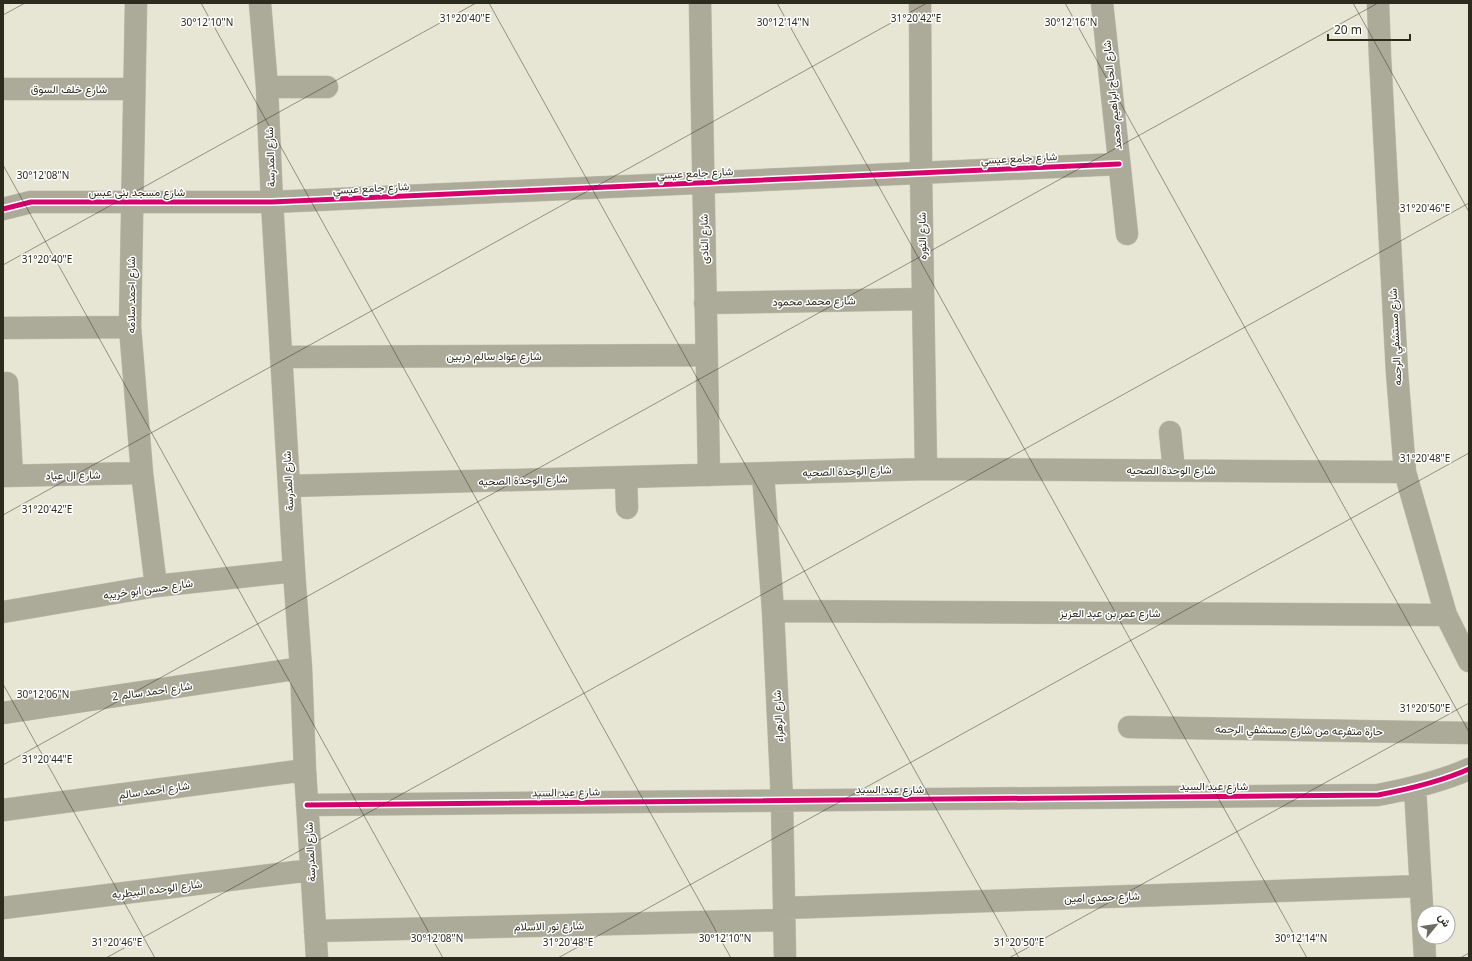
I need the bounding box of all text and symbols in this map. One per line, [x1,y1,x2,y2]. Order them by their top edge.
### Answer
text: 31°20'40"E [440,11,490,25]
text: 31°20'42"E [891,11,941,25]
text: 30°12'10"N [181,15,233,29]
text: 30°12'14"N [757,15,809,29]
text: 30°12'16"N [1045,15,1097,29]
scale bar [1328,16,1410,42]
text: 20 m [1334,21,1362,38]
street label: شارع الحاج ابراهيم محمد [1098,39,1126,151]
street label: شارع خلف السوق [31,81,108,97]
street label: شارع المدرسة [261,126,279,187]
street label: شارع جامع عيسي [980,148,1058,170]
street label: شارع جامع عيسي [656,163,734,185]
text: 30°12'08"N [17,168,69,182]
street label: شارع جامع عيسي [332,178,410,200]
street label: شارع مسجد بنى عبس [89,184,186,200]
text: 31°20'46"E [1400,201,1450,215]
street label: شارع الثوره [914,212,930,260]
street label: شارع النادى [696,213,712,264]
text: 31°20'40"E [22,252,72,266]
street label: شارع احمد سلامه [123,256,139,333]
street label: شارع مستشفي الرحمه [1384,288,1408,386]
street label: شارع محمد محمود [772,292,856,310]
street label: شارع عواد سالم دربين [446,348,542,364]
street label: شارع المدرسة [278,450,298,511]
text: 31°20'48"E [1400,451,1450,465]
street label: شارع الوحدة الصحيه [802,461,892,481]
street label: شارع الوحدة الصحيه [1126,462,1216,478]
street label: شارع ال عياد [45,467,101,483]
street label: شارع الوحدة الصحيه [478,470,568,490]
text: 31°20'42"E [22,502,72,516]
street label: شارع حسن ابو خريبه [102,575,194,603]
street label: شارع عمر بن عبد العزيز [1059,605,1161,621]
street label: شارع احمد سالم 2 [111,677,193,705]
text: 30°12'06"N [17,687,69,701]
street label: شارع الزهراء [769,689,787,743]
text: 31°20'50"E [1400,701,1450,715]
street label: حارة متفرعه من شارع مستشفي الرحمه [1215,721,1383,741]
text: 31°20'44"E [22,752,72,766]
street label: شارع احمد سالم [117,777,191,803]
street label: شارع عيد السيد [1180,778,1248,794]
street label: شارع عيد السيد [856,781,924,797]
street label: شارع عيد السيد [532,783,601,801]
street label: شارع المدرسة [300,821,320,882]
street label: شارع الوحده البيطريه [111,875,204,902]
street label: شارع حمدى امين [1064,888,1140,906]
north arrow [1416,905,1456,945]
text: ش [1435,910,1455,929]
street label: شارع نور الاسلام [514,917,585,935]
text: 30°12'08"N [411,931,463,945]
text: 30°12'10"N [699,931,751,945]
text: 30°12'14"N [1275,931,1327,945]
text: 31°20'46"E [92,935,142,949]
text: 31°20'48"E [543,935,593,949]
text: 31°20'50"E [994,935,1044,949]

